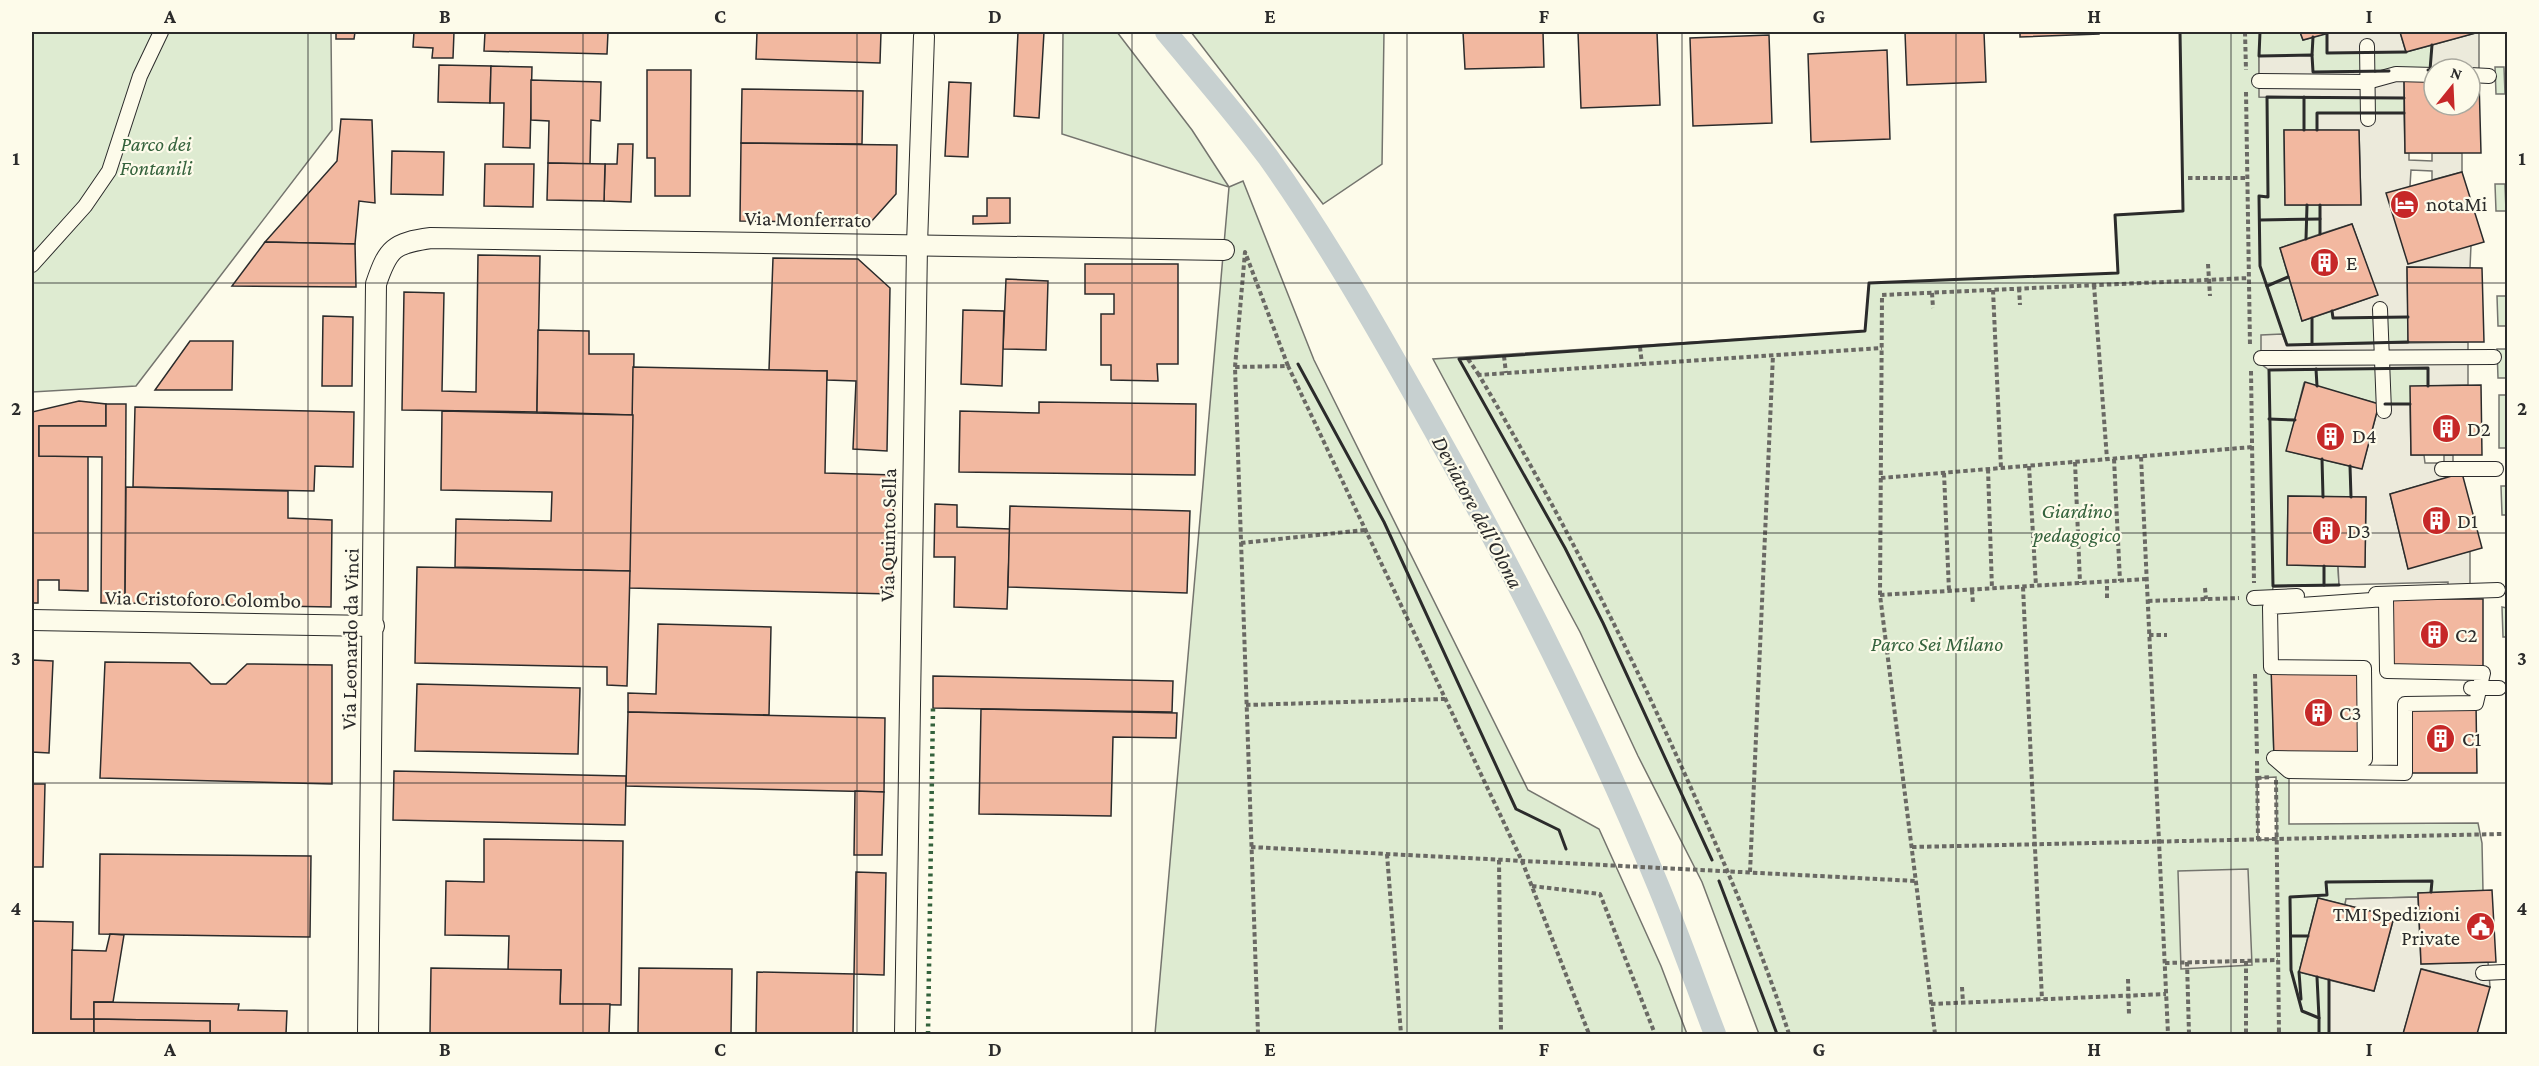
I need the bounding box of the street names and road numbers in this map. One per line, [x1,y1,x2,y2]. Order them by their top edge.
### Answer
street label: Via Monferrato [744,206,872,232]
street label: Via Quinto Sella [875,468,901,602]
street label: Via Leonardo da Vinci [336,547,364,730]
street label: Via Cristoforo Colombo [105,585,301,613]

